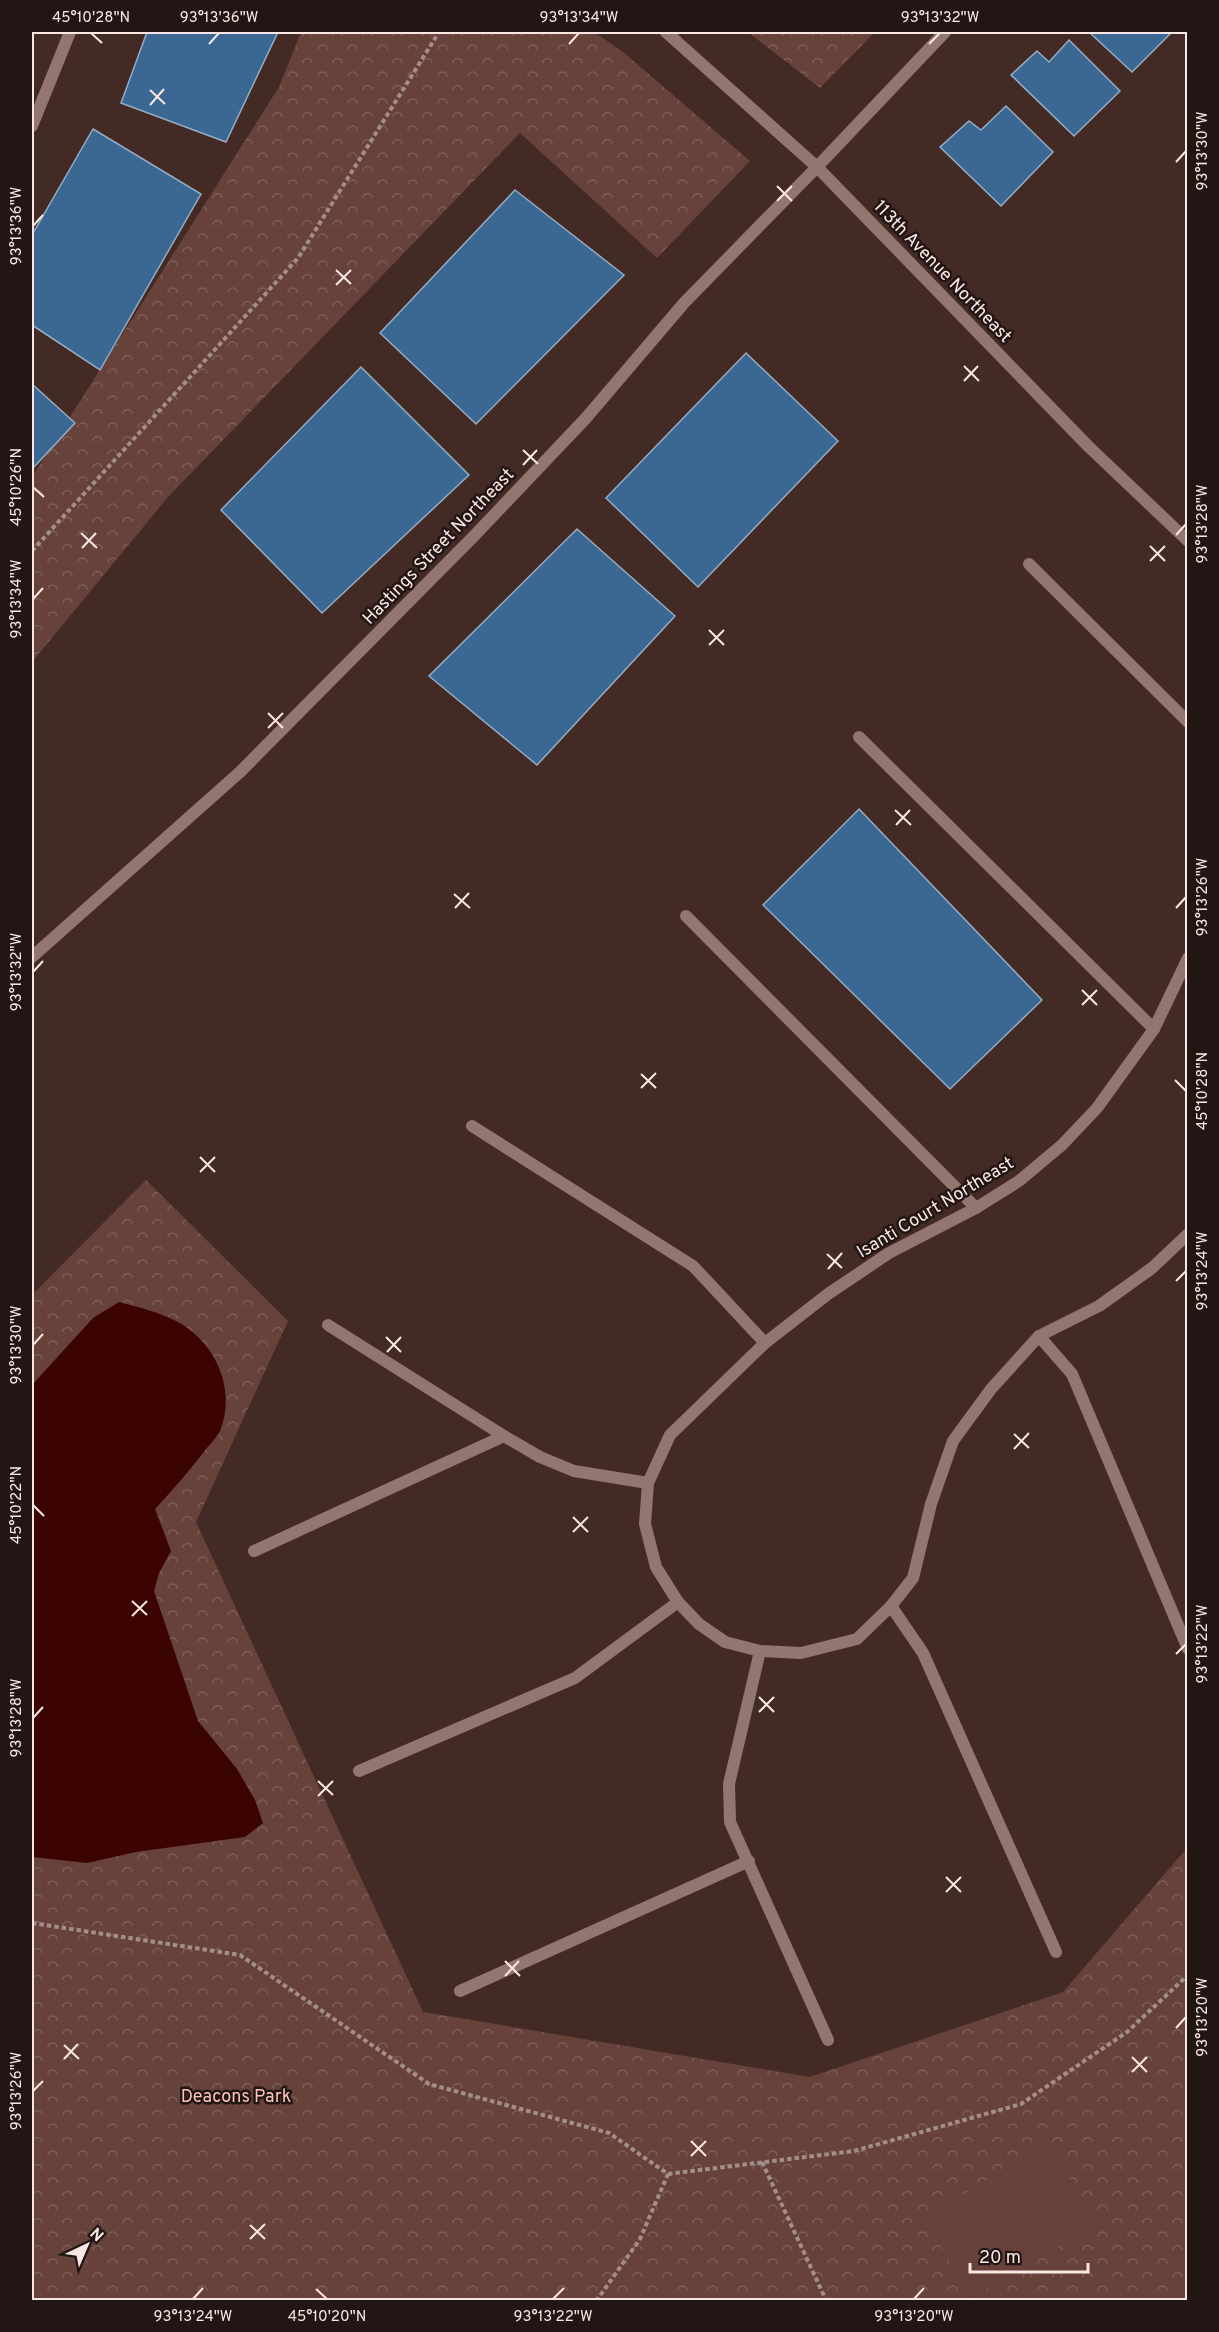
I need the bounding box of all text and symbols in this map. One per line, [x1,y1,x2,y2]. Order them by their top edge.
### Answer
text: 45°10'28"N [52,9,130,28]
text: 93°13'36"W [180,9,258,28]
text: 93°13'34"W [540,9,618,28]
text: 93°13'32"W [901,9,979,28]
text: 93°13'30"W [1194,111,1213,191]
text: 93°13'36"W [8,187,27,265]
street label: 113th Avenue Northeast [868,196,1016,348]
text: 45°10'26"N [8,448,27,526]
street label: Hastings Street Northeast [358,464,520,630]
text: 93°13'28"W [1194,485,1213,563]
text: 93°13'34"W [8,560,27,638]
text: 93°13'26"W [1194,858,1213,936]
text: 93°13'32"W [8,933,27,1011]
text: 45°10'28"N [1194,1052,1213,1130]
street label: Isanti Court Northeast [853,1152,1018,1264]
text: 93°13'24"W [1194,1232,1213,1310]
text: 93°13'30"W [8,1305,27,1385]
text: 45°10'22"N [8,1466,27,1544]
text: 93°13'22"W [1194,1605,1213,1683]
text: 93°13'28"W [8,1679,27,1757]
text: 93°13'20"W [1194,1977,1213,2057]
text: 93°13'26"W [8,2052,27,2130]
park label: Deacons Park [181,2086,291,2109]
north arrow [57,2215,117,2275]
text: N [85,2224,107,2247]
scale bar [970,2236,1088,2274]
text: 20 m [979,2247,1021,2270]
text: 93°13'24"W [154,2308,232,2327]
text: 45°10'20"N [288,2308,366,2327]
text: 93°13'22"W [514,2308,592,2327]
text: 93°13'20"W [874,2308,954,2327]

